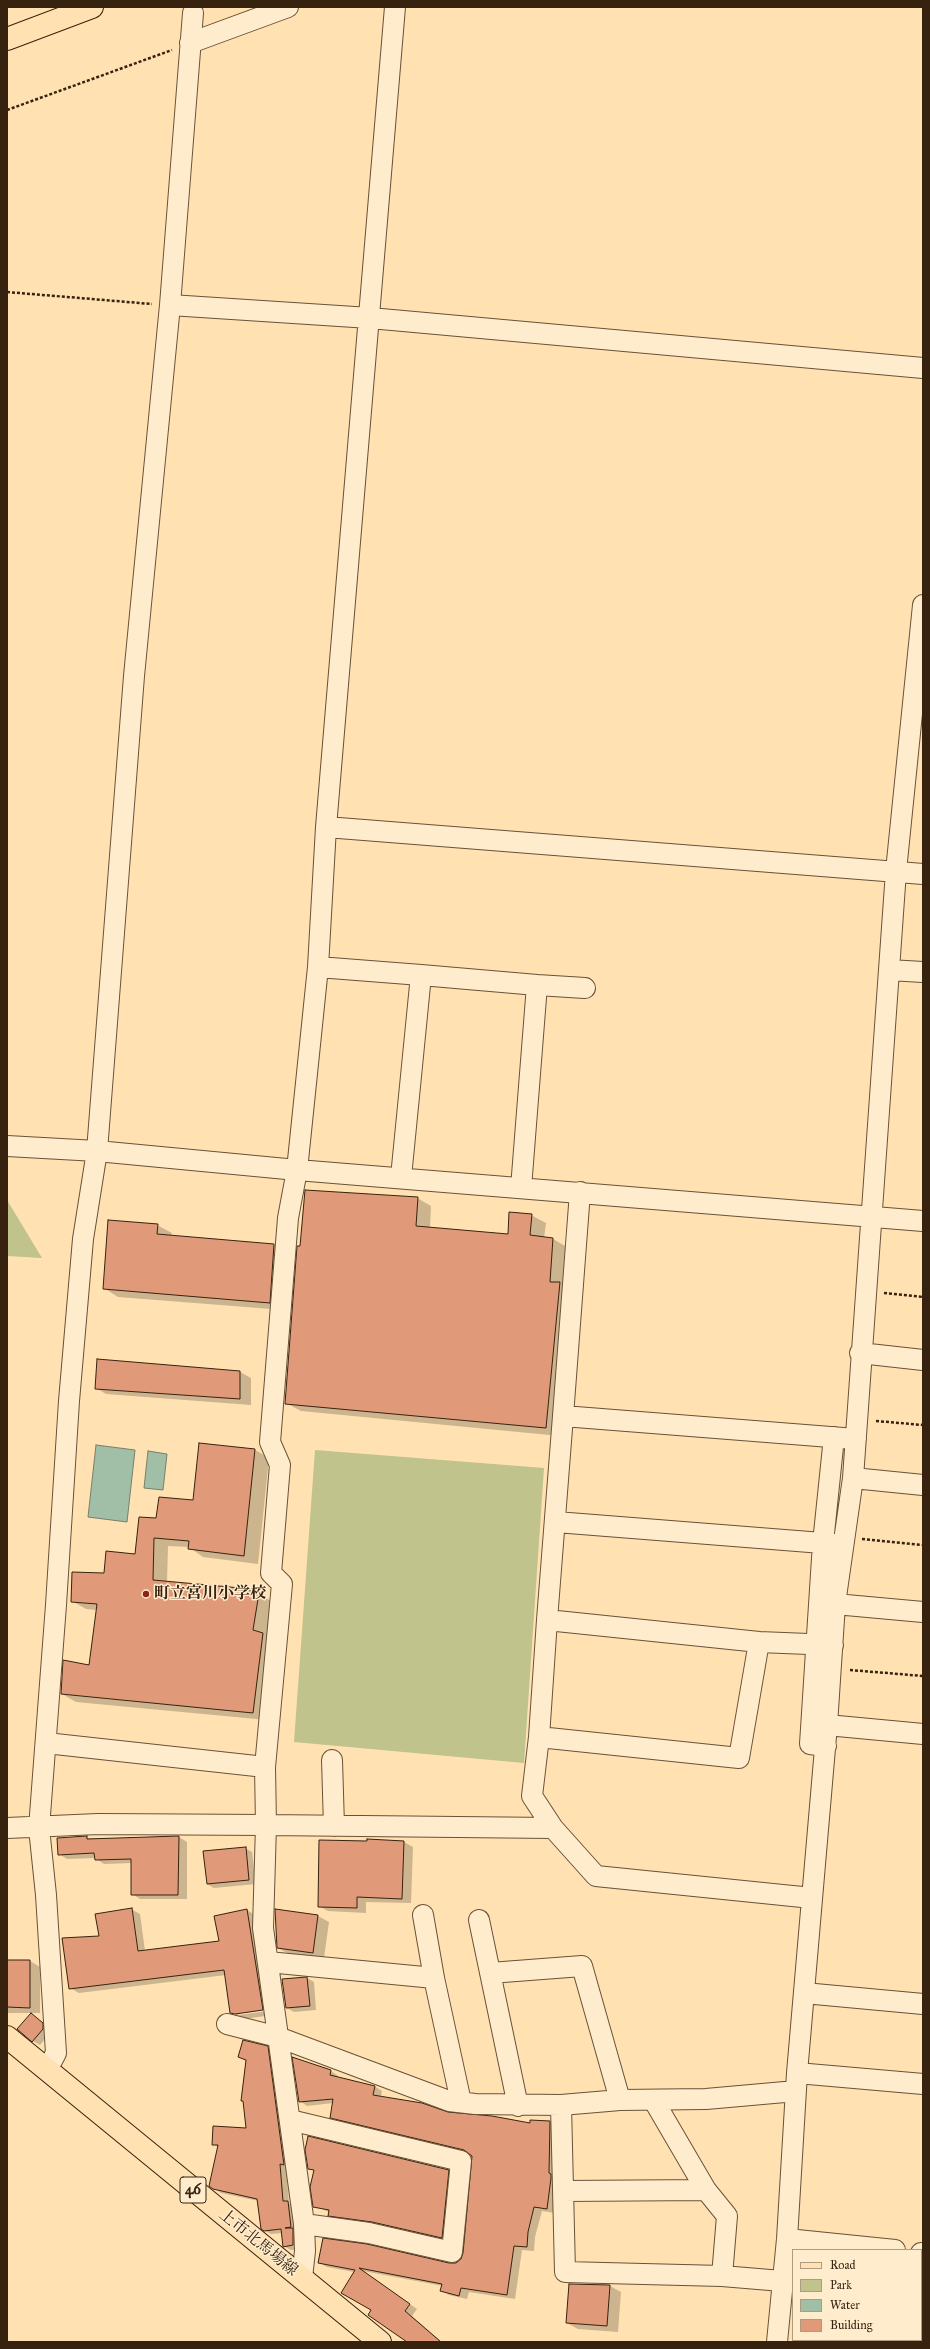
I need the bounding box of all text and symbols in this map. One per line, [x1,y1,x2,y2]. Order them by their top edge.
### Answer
place label: 町立宮川小学校 [154,1584,266,1604]
marker: 町立宮川小学校 [141,1589,151,1599]
road number: 46 [180,2177,206,2203]
street label: 上市北馬場線 [215,2205,301,2281]
legend [792,2249,922,2341]
text: Road [830,2258,856,2272]
text: Park [830,2278,852,2292]
text: Water [830,2298,860,2312]
text: Building [830,2318,872,2332]

